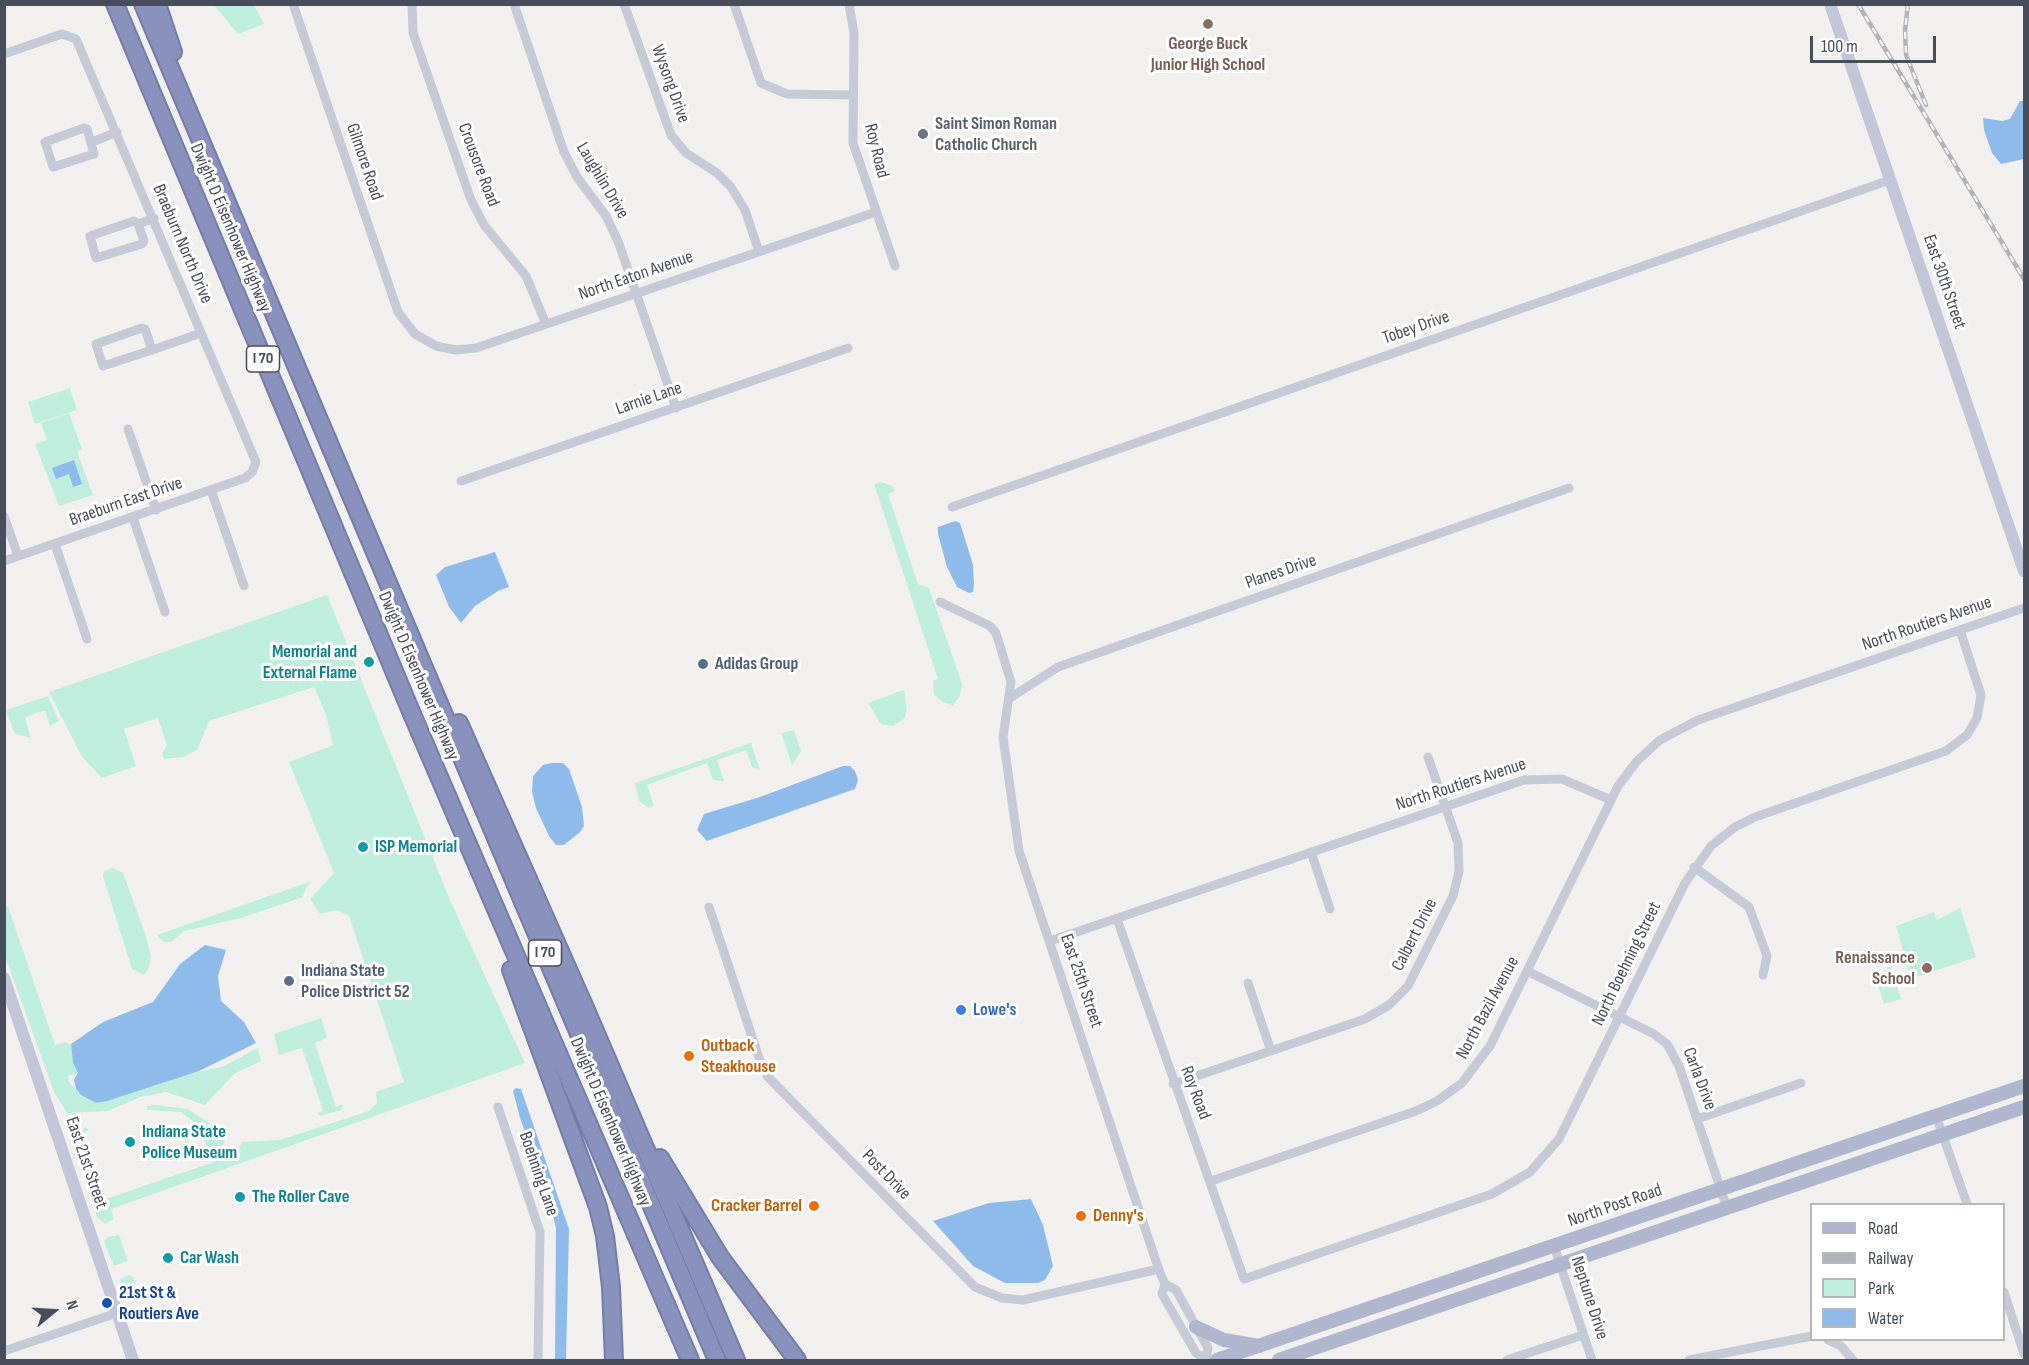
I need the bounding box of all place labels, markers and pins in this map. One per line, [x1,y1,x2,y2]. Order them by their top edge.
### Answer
marker: George Buck Junior High School [1201,17,1215,31]
place label: George Buck Junior High School [1151,33,1265,76]
place label: Saint Simon Roman Catholic Church [935,113,1057,156]
marker: Saint Simon Roman Catholic Church [916,127,930,141]
place label: Memorial and External Flame [263,641,357,684]
place label: Adidas Group [715,653,798,675]
marker: Memorial and External Flame [362,655,376,669]
marker: Adidas Group [696,657,710,671]
place label: ISP Memorial [375,836,457,858]
marker: ISP Memorial [356,840,370,854]
place label: Renaissance School [1835,947,1915,990]
place label: Indiana State Police District 52 [301,960,410,1002]
marker: Renaissance School [1920,961,1934,975]
marker: Indiana State Police District 52 [282,974,296,988]
place label: Lowe's [973,999,1016,1021]
marker: Lowe's [954,1003,968,1017]
place label: Outback Steakhouse [701,1035,776,1078]
marker: Outback Steakhouse [682,1049,696,1063]
place label: Indiana State Police Museum [142,1121,237,1164]
marker: Indiana State Police Museum [123,1135,137,1149]
place label: The Roller Cave [252,1186,349,1208]
marker: The Roller Cave [233,1190,247,1204]
place label: Cracker Barrel [711,1195,802,1217]
marker: Cracker Barrel [807,1199,821,1213]
place label: Denny's [1093,1205,1144,1227]
marker: Denny's [1074,1209,1088,1223]
place label: Car Wash [180,1247,239,1269]
marker: Car Wash [161,1251,175,1265]
place label: 21st St & Routiers Ave [119,1282,199,1324]
marker: 21st St & Routiers Ave [100,1296,114,1310]

